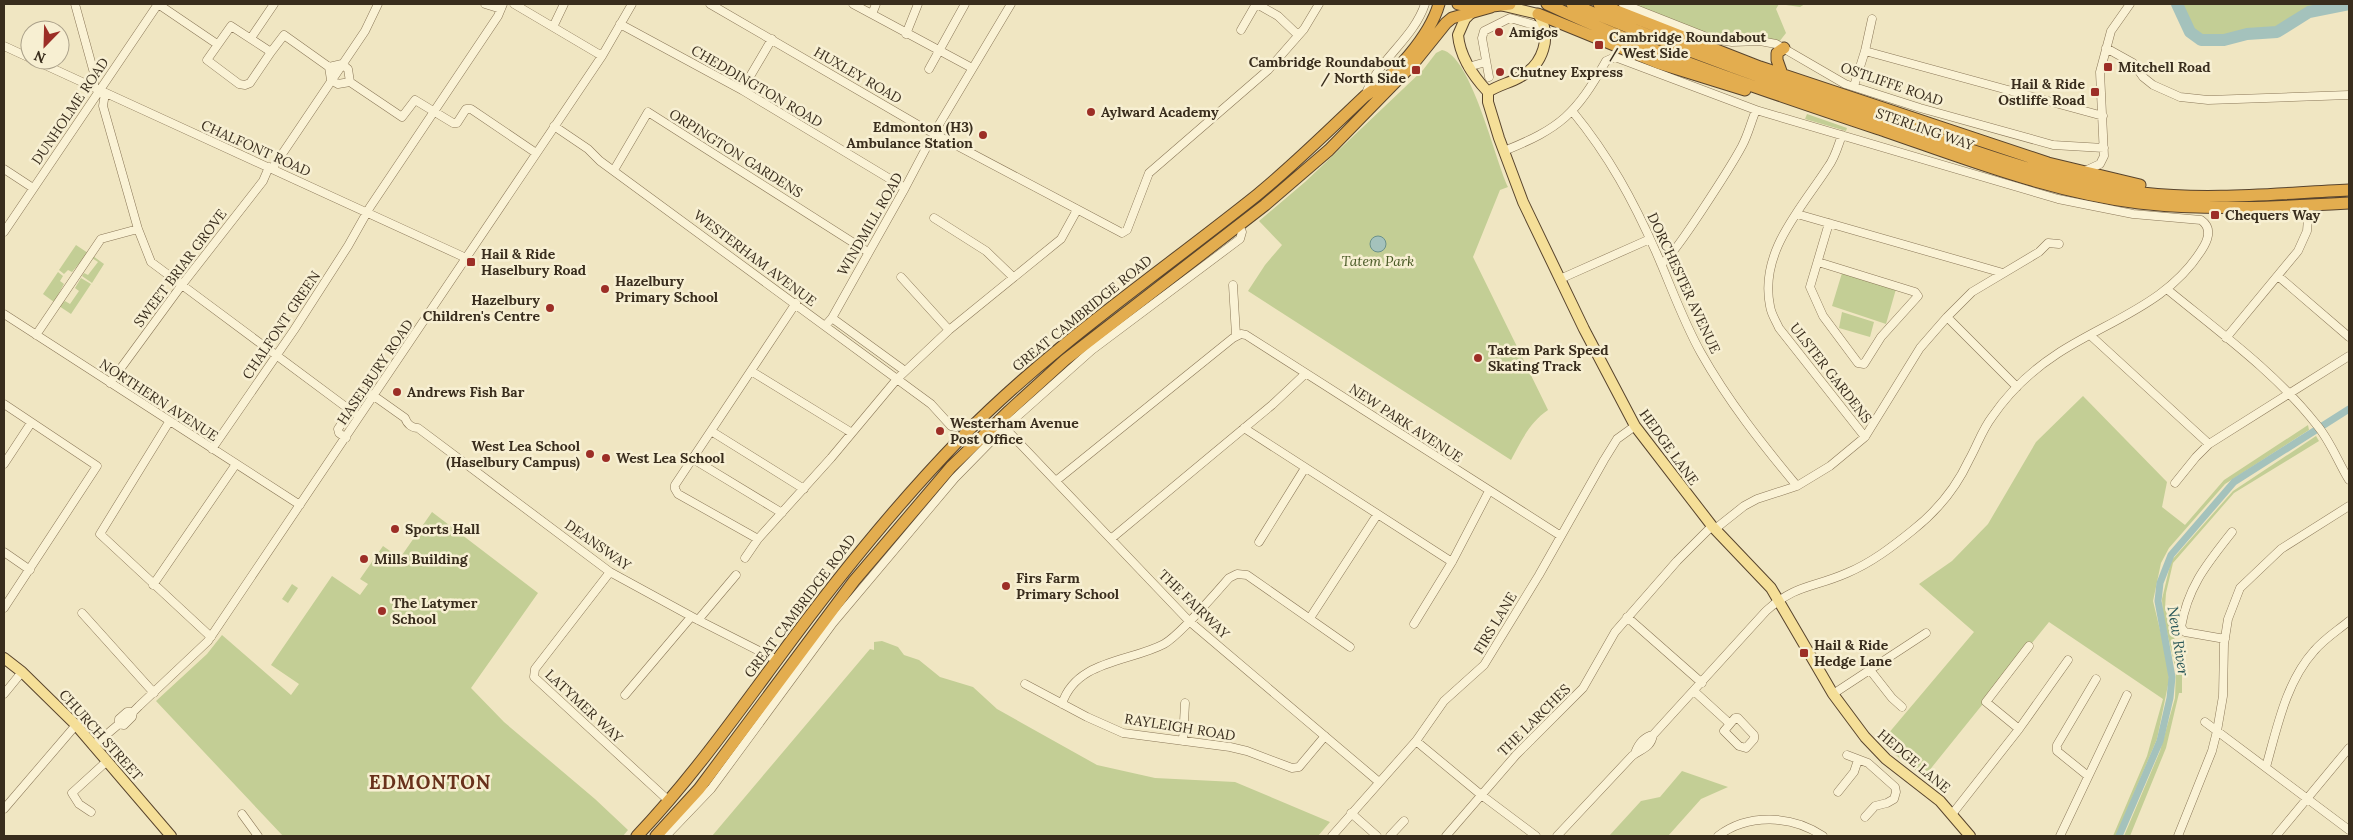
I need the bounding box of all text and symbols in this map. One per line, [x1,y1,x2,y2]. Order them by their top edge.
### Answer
north arrow [20,20,70,70]
place label: Amigos [1509,23,1558,41]
marker: Amigos [1493,26,1505,38]
place label: Cambridge Roundabout / West Side [1609,28,1767,62]
marker: Cambridge Roundabout / West Side [1593,39,1605,51]
street label: CHEDDINGTON ROAD [688,41,826,131]
street label: HUXLEY ROAD [811,43,905,107]
place label: Cambridge Roundabout / North Side [1249,53,1406,87]
street label: DUNHOLME ROAD [28,54,112,168]
street label: OSTLIFFE ROAD [1838,58,1946,110]
place label: Mitchell Road [2118,58,2211,76]
marker: Mitchell Road [2102,61,2114,73]
place label: Chutney Express [1510,63,1623,81]
marker: Cambridge Roundabout / North Side [1410,64,1422,76]
marker: Chutney Express [1494,66,1506,78]
place label: Hail & Ride Ostliffe Road [1998,75,2085,109]
marker: Hail & Ride Ostliffe Road [2089,86,2101,98]
place label: Aylward Academy [1101,103,1219,121]
street label: STERLING WAY [1874,104,1977,155]
street label: ORPINGTON GARDENS [666,105,806,202]
marker: Aylward Academy [1085,106,1097,118]
street label: CHALFONT ROAD [198,116,314,180]
place label: Edmonton (H3) Ambulance Station [847,118,973,152]
marker: Edmonton (H3) Ambulance Station [977,129,989,141]
street label: WINDMILL ROAD [833,169,907,279]
street label: SWEET BRIAR GROVE [130,205,231,331]
street label: WESTERHAM AVENUE [690,206,820,310]
place label: Chequers Way [2225,206,2321,224]
marker: Chequers Way [2209,209,2221,221]
street label: DORCHESTER AVENUE [1643,210,1725,357]
place label: Hail & Ride Haselbury Road [481,245,586,279]
street label: GREAT CAMBRIDGE ROAD [1008,251,1156,375]
park label: Tatem Park [1342,252,1414,270]
marker: Hail & Ride Haselbury Road [465,256,477,268]
street label: CHALFONT GREEN [238,267,324,383]
place label: Hazelbury Primary School [615,272,719,306]
marker: Hazelbury Primary School [599,283,611,295]
place label: Hazelbury Children's Centre [423,291,540,325]
marker: Hazelbury Children's Centre [544,302,556,314]
street label: HASELBURY ROAD [333,316,417,428]
street label: ULSTER GARDENS [1786,319,1876,427]
place label: Tatem Park Speed Skating Track [1488,341,1609,375]
marker: Tatem Park Speed Skating Track [1472,352,1484,364]
street label: NORTHERN AVENUE [96,355,222,445]
street label: NEW PARK AVENUE [1346,380,1466,467]
place label: Andrews Fish Bar [407,383,525,401]
marker: Andrews Fish Bar [391,386,403,398]
street label: HEDGE LANE [1635,405,1703,489]
place label: Westerham Avenue Post Office [950,414,1079,448]
marker: Westerham Avenue Post Office [934,425,946,437]
place label: West Lea School (Haselbury Campus) [446,437,581,471]
marker: West Lea School (Haselbury Campus) [584,448,596,460]
place label: West Lea School [616,449,725,467]
marker: West Lea School [600,452,612,464]
street label: DEANSWAY [561,516,636,575]
place label: Sports Hall [405,520,480,538]
marker: Sports Hall [389,523,401,535]
street label: GREAT CAMBRIDGE ROAD [740,531,860,681]
place label: Mills Building [374,550,469,568]
marker: Mills Building [358,553,370,565]
street label: THE FAIRWAY [1155,566,1234,643]
place label: Firs Farm Primary School [1016,569,1120,603]
marker: Firs Farm Primary School [1000,580,1012,592]
street label: FIRS LANE [1469,588,1521,657]
place label: The Latymer School [392,594,478,628]
marker: The Latymer School [376,605,388,617]
water label: New River [2164,605,2193,677]
place label: Hail & Ride Hedge Lane [1814,636,1892,670]
marker: Hail & Ride Hedge Lane [1798,647,1810,659]
street label: LATYMER WAY [542,666,627,747]
street label: THE LARCHES [1494,680,1574,760]
street label: CHURCH STREET [55,686,147,784]
street label: RAYLEIGH ROAD [1123,709,1237,745]
street label: HEDGE LANE [1874,725,1954,797]
district label: EDMONTON [369,770,491,794]

